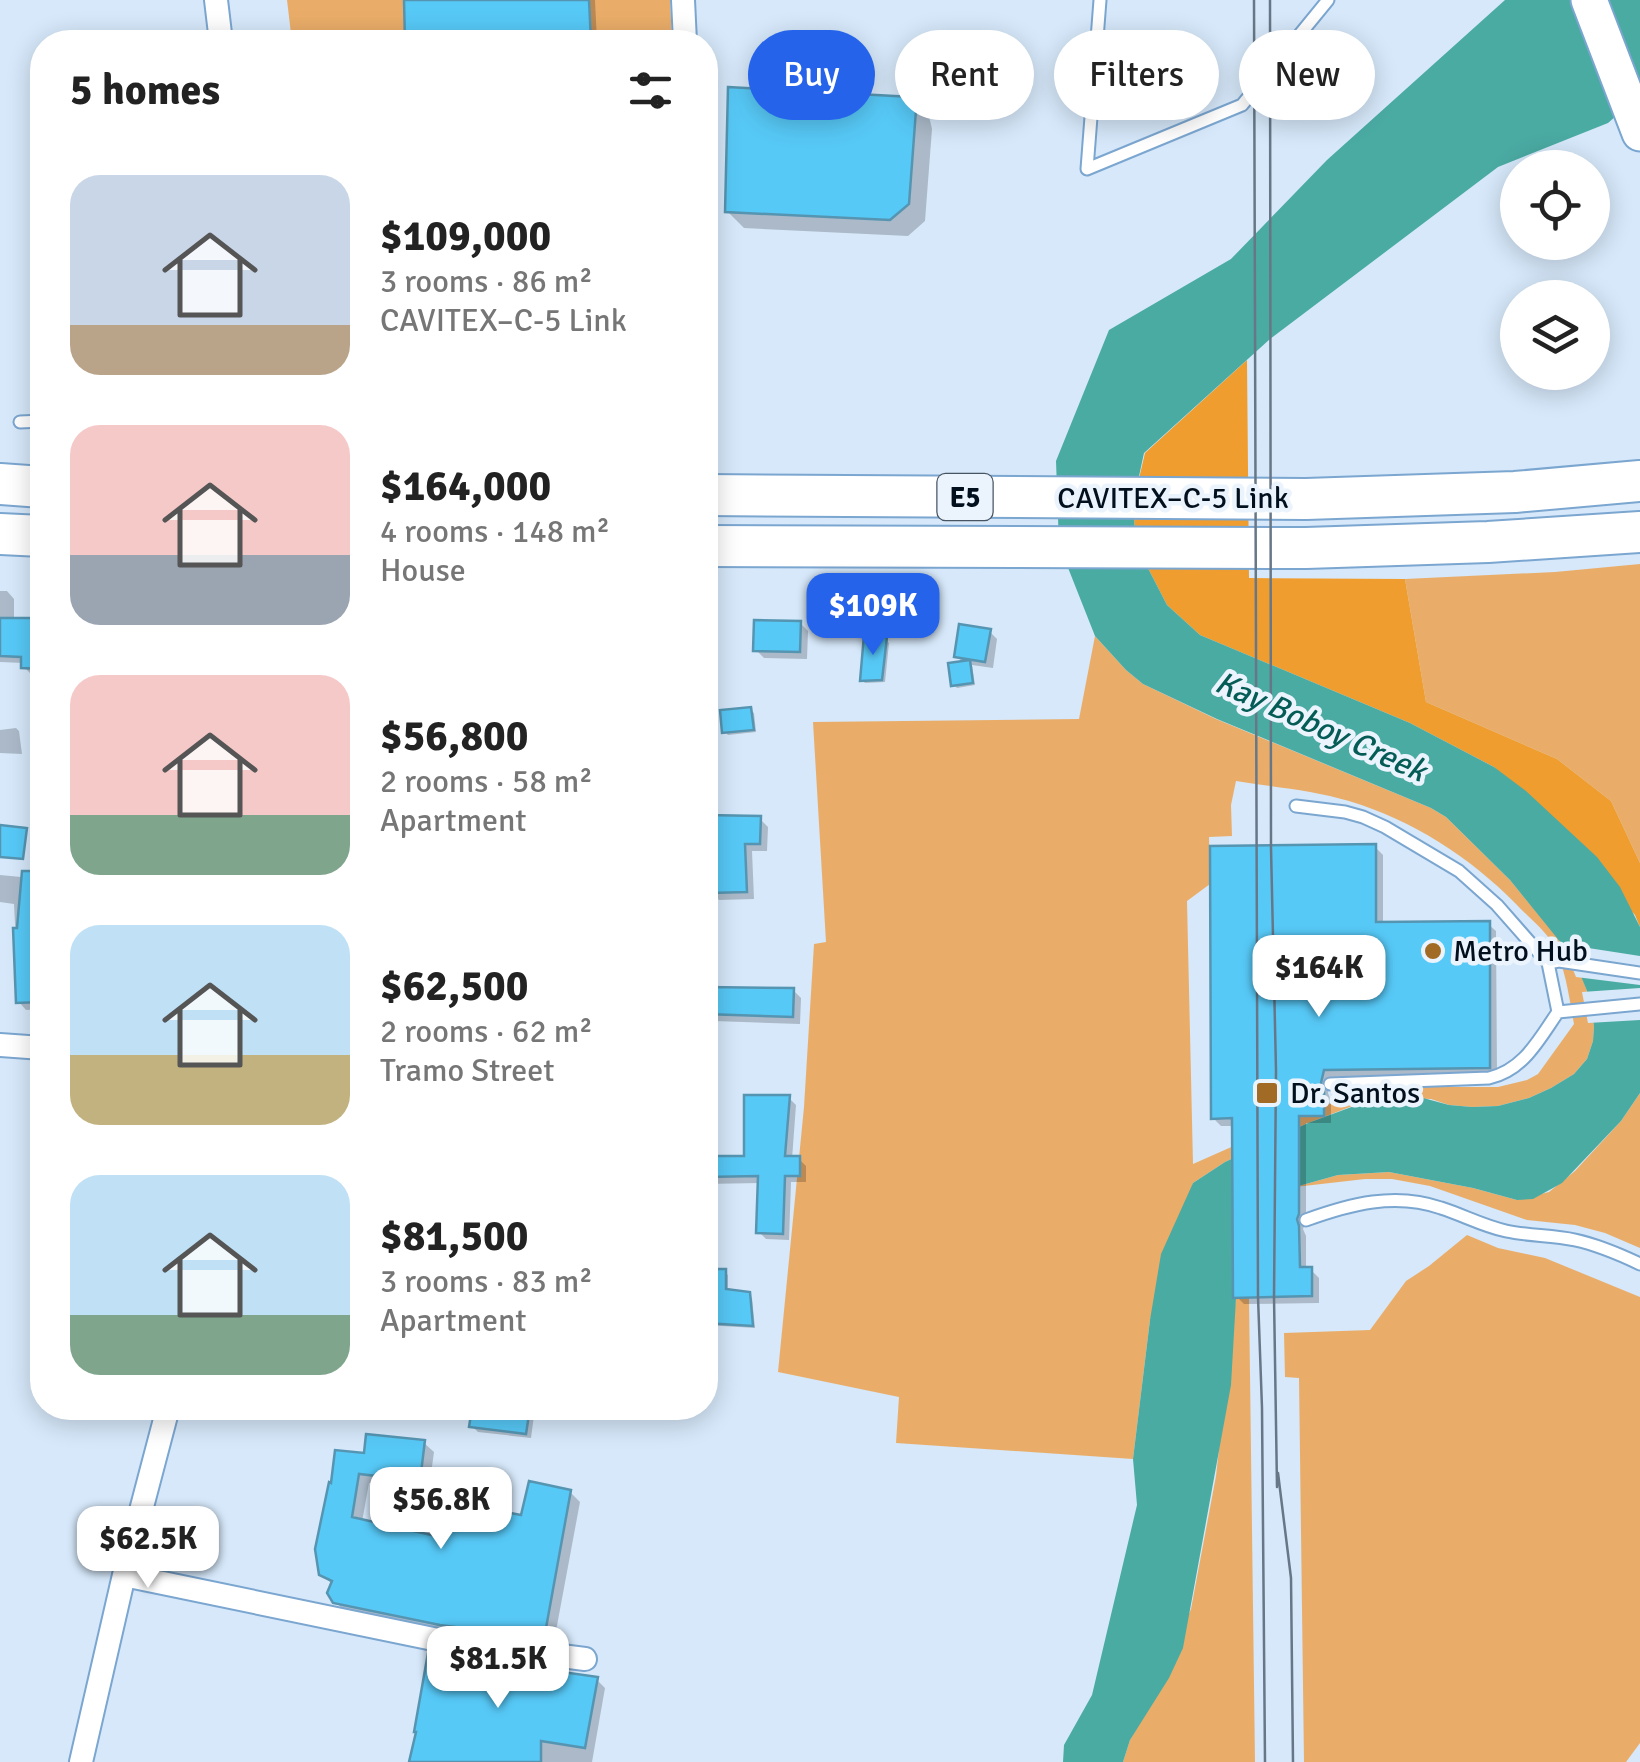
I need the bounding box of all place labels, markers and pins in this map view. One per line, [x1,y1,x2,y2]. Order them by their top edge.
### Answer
pin: $109K [803,573,943,658]
place label: Metro Hub [1453,933,1588,970]
pin: $164K [1249,935,1389,1020]
marker: Metro Hub [1422,940,1444,962]
place label: Dr. Santos [1290,1075,1420,1112]
marker: Dr. Santos [1254,1080,1280,1106]
pin: $56.8K [360,1467,522,1552]
pin: $62.5K [67,1506,229,1591]
pin: $81.5K [417,1626,579,1711]

